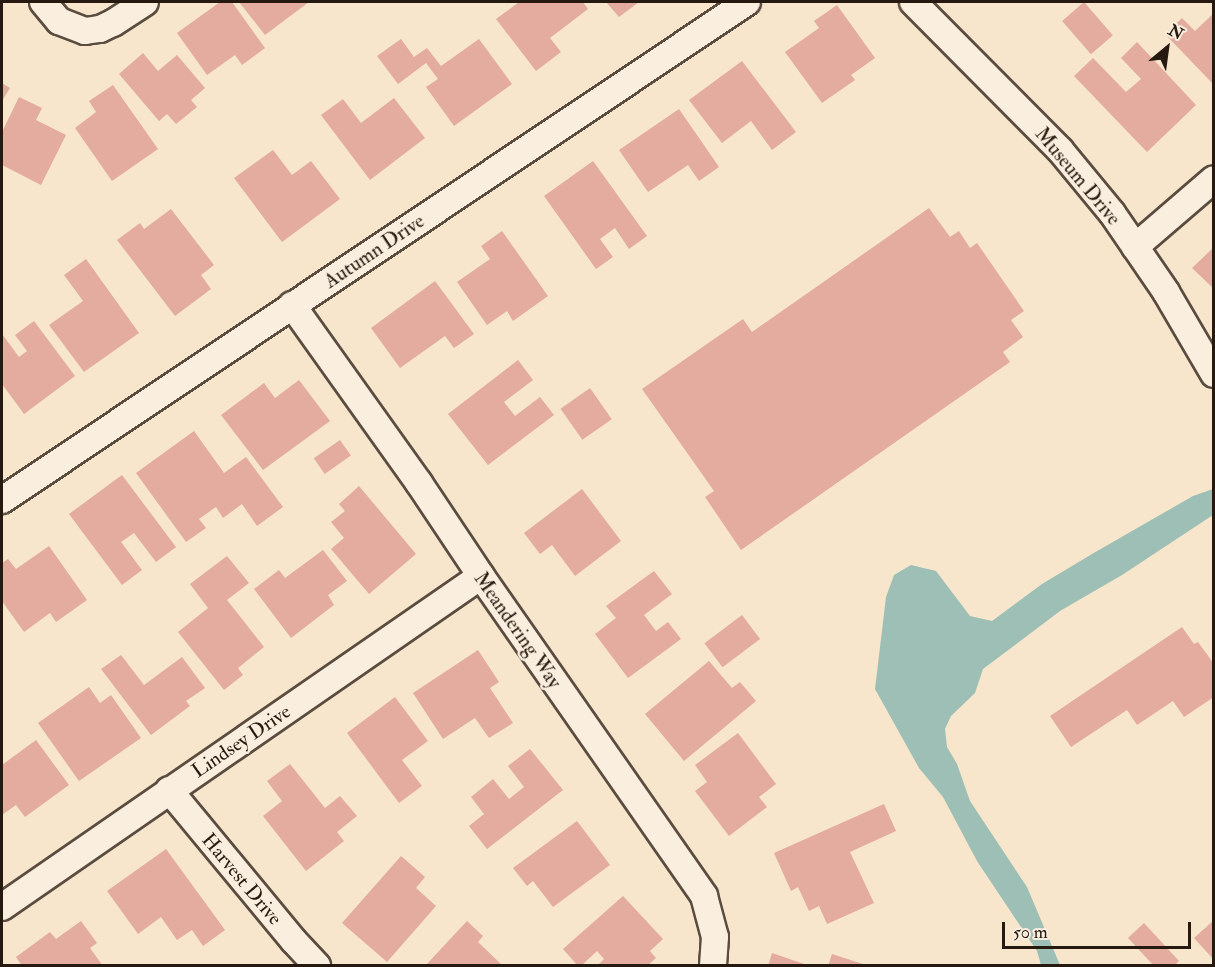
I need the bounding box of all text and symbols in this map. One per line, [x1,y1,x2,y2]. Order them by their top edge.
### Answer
north arrow [1137,18,1197,78]
text: N [1165,20,1187,44]
street label: Museum Drive [1030,122,1126,230]
street label: Autumn Drive [319,209,429,293]
street label: Meandering Way [469,567,567,693]
street label: Lindsey Drive [187,699,295,783]
street label: Harvest Drive [197,828,287,930]
scale bar [1005,910,1194,948]
text: 50 m [1013,921,1048,944]

